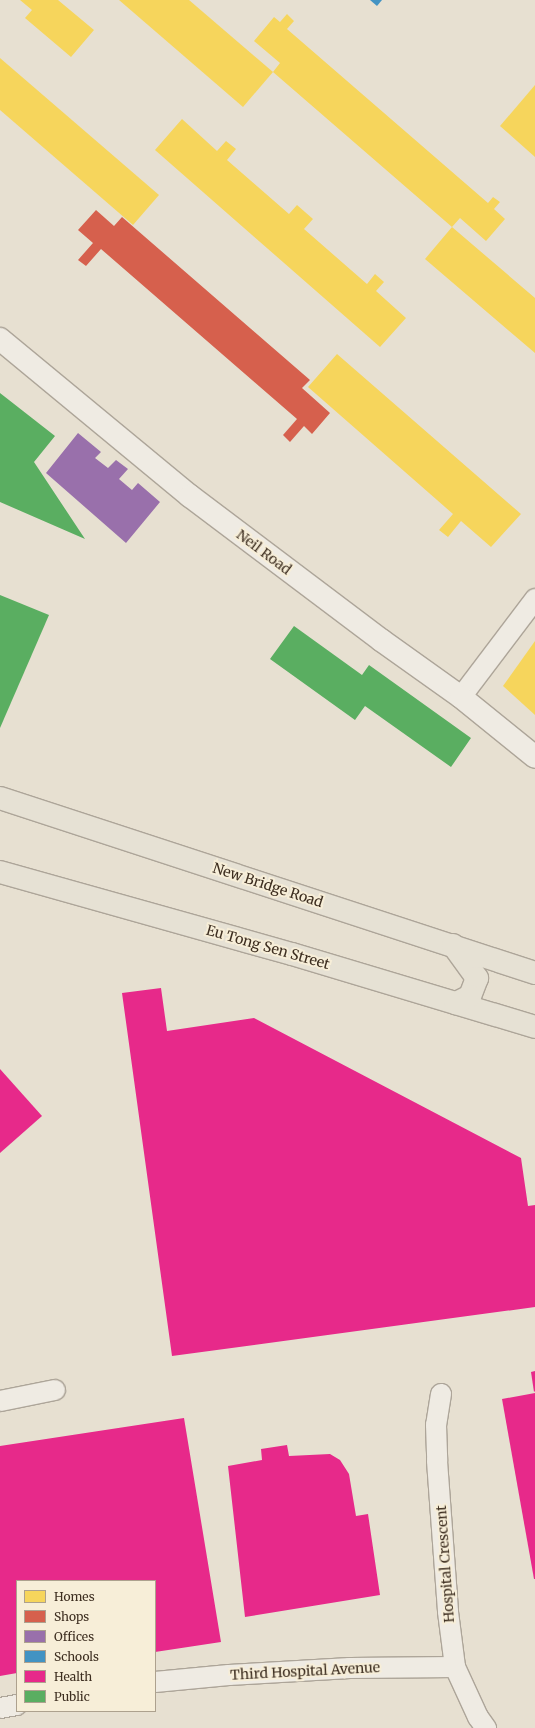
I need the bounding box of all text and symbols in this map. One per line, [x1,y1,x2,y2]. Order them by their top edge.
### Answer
street label: Neil Road [233,526,295,578]
street label: New Bridge Road [211,859,325,911]
street label: Eu Tong Sen Street [204,921,332,973]
street label: Hospital Crescent [433,1505,457,1623]
legend [16,1580,156,1712]
text: Homes [54,1589,95,1604]
text: Shops [54,1609,89,1624]
text: Offices [54,1629,94,1644]
text: Schools [54,1649,99,1664]
street label: Third Hospital Avenue [230,1659,380,1683]
text: Health [54,1669,92,1684]
text: Public [54,1689,90,1704]

